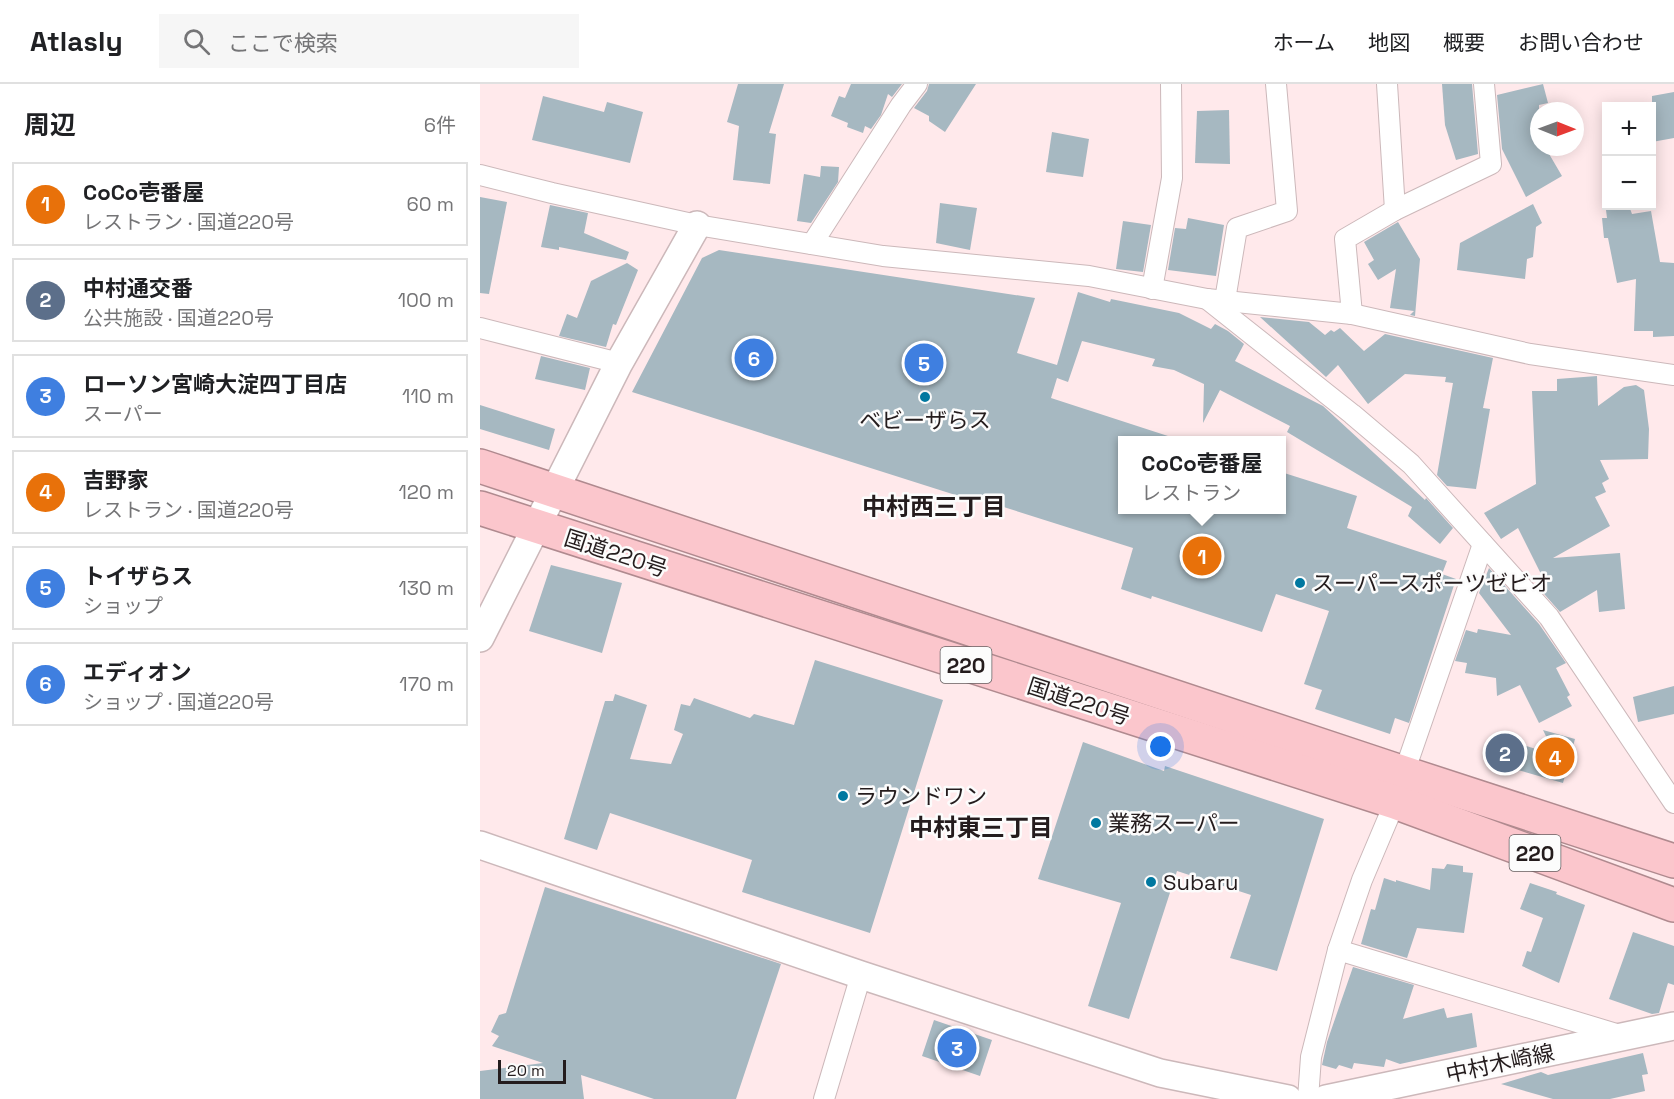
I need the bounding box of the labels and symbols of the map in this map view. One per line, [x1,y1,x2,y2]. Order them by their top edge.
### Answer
north arrow [1530,102,1584,156]
pin: 6 [734,336,774,380]
pin: 5 [904,340,944,386]
marker: ベビーザらス [918,390,932,404]
place label: ベビーザらス [859,406,991,434]
district label: 中村西三丁目 [862,491,1006,522]
street label: 国道220号 [561,523,671,583]
pin: 1 [1182,534,1222,578]
place label: スーパースポーツゼビオ [1312,569,1552,597]
marker: スーパースポーツゼビオ [1293,576,1307,590]
road number: 220 [940,647,992,683]
street label: 国道220号 [1024,671,1134,731]
pin: 2 [1486,730,1524,776]
your location [1146,732,1175,761]
pin: 4 [1536,734,1574,780]
place label: ラウンドワン [855,782,987,810]
marker: ラウンドワン [836,789,850,803]
place label: 業務スーパー [1108,809,1240,837]
district label: 中村東三丁目 [909,812,1053,843]
marker: 業務スーパー [1089,816,1103,830]
road number: 220 [1510,835,1560,871]
place label: Subaru [1163,868,1239,896]
marker: Subaru [1144,875,1158,889]
pin: 3 [938,1026,976,1070]
street label: 中村木崎線 [1443,1038,1557,1088]
scale bar [498,1057,566,1084]

